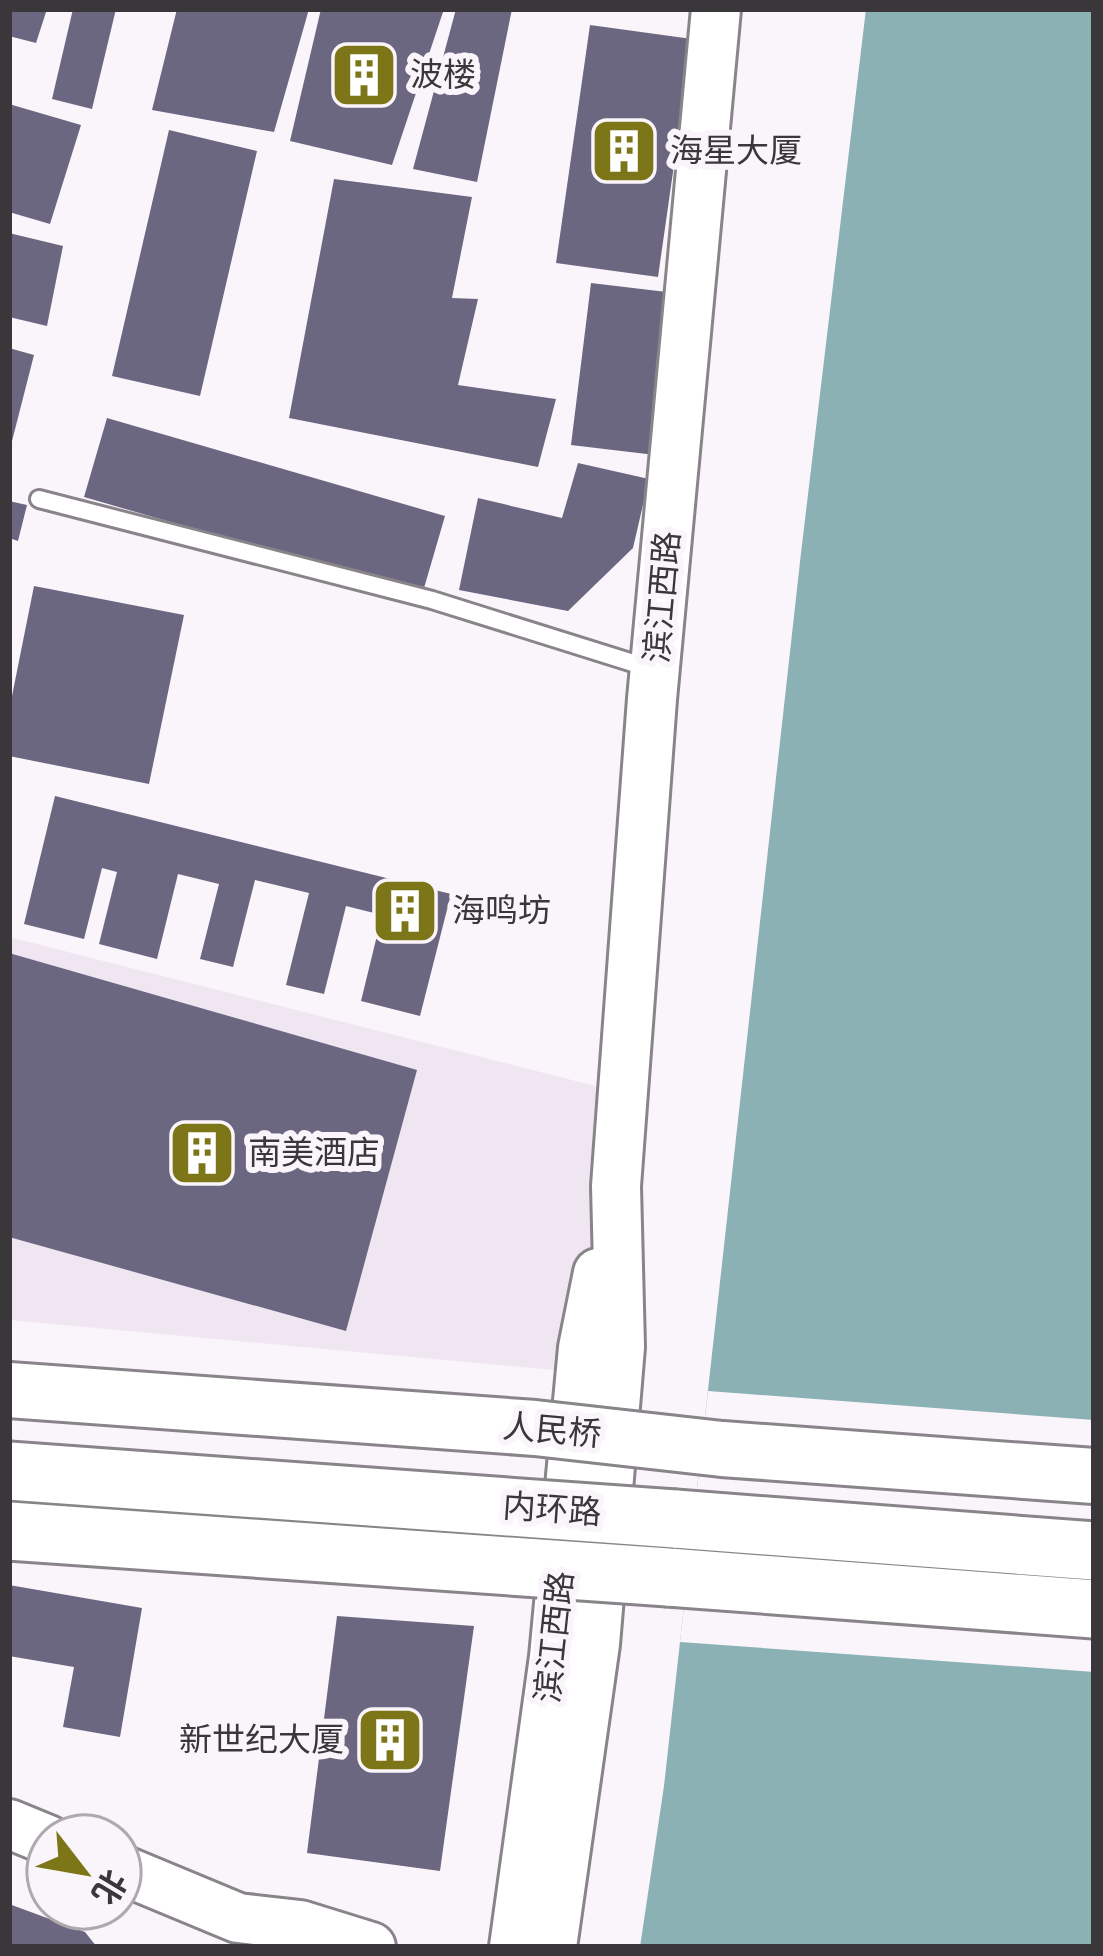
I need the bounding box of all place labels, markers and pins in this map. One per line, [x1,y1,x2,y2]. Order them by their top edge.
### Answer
building icon: 波楼 [329,40,399,110]
place label: 波楼 [410,56,476,95]
building icon: 海星大厦 [589,116,659,186]
place label: 海星大厦 [670,132,802,171]
building icon: 海鸣坊 [370,876,440,946]
place label: 海鸣坊 [452,892,551,931]
building icon: 南美酒店 [167,1118,237,1188]
place label: 南美酒店 [248,1134,380,1173]
building icon: 新世纪大厦 [355,1705,425,1775]
place label: 新世纪大厦 [179,1721,344,1760]

